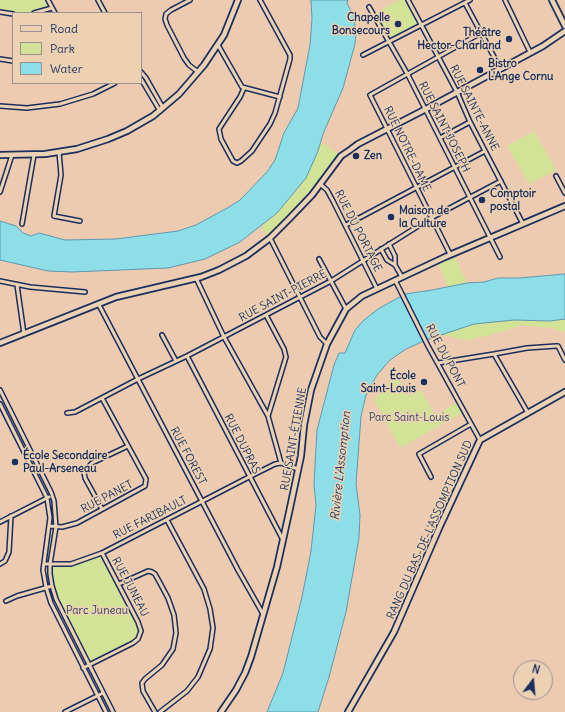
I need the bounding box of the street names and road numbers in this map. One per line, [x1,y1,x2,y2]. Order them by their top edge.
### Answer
street label: RUE SAINTE-ANNE [447,63,501,153]
street label: RUE SAINT-JOSEPH [415,79,473,175]
street label: RUE NOTRE-DAME [381,104,433,194]
street label: RUE DU PORTAGE [332,188,384,274]
street label: RUE SAINT-PIERRE [237,267,329,325]
street label: RUE DU PONT [423,322,467,390]
street label: RUE SAINT-ÉTIENNE [278,387,310,491]
street label: RUE DUPRAS [221,412,263,476]
street label: RUE FOREST [167,425,209,487]
street label: RANG DU BAS-DE-L'ASSOMPTION SUD [384,438,476,622]
street label: RUE PANET [79,478,135,516]
street label: RUE FARIBAULT [111,494,189,542]
street label: RUE JUNEAU [109,555,151,619]

